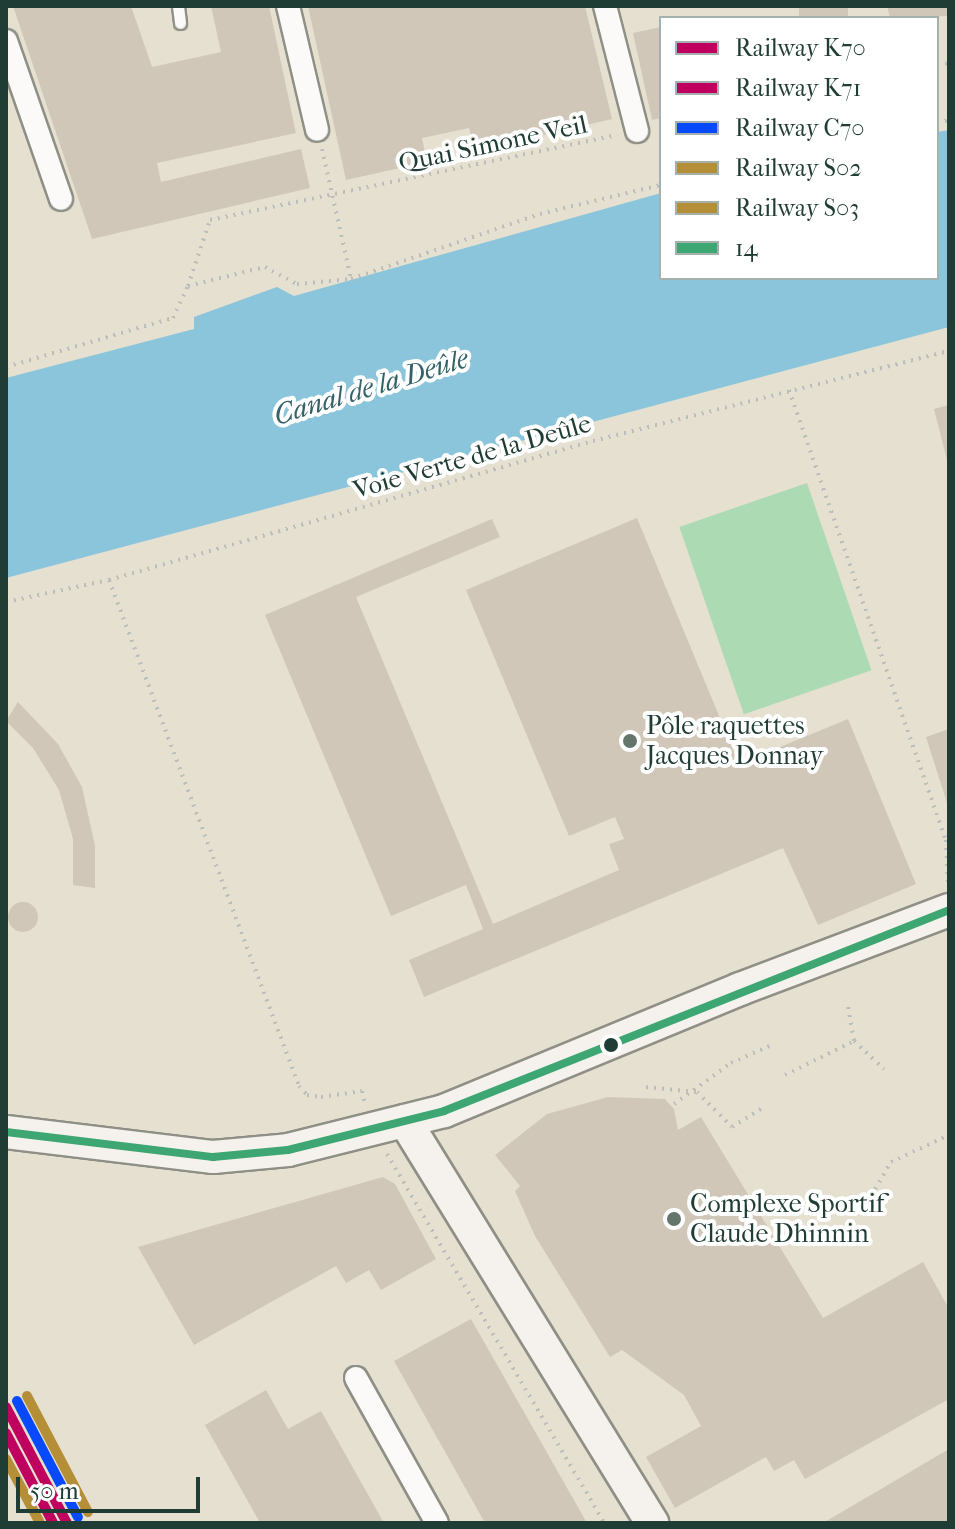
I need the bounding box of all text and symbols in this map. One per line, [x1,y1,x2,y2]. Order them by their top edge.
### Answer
legend [659,16,939,280]
text: Railway K70 [735,34,866,62]
text: Railway K71 [735,74,861,102]
street label: Quai Simone Veil [396,109,590,179]
text: Railway C70 [735,114,865,142]
text: Railway S02 [735,154,862,182]
text: Railway S03 [735,194,859,222]
text: 14 [735,234,758,262]
water label: Canal de la Deûle [270,342,472,432]
street label: Voie Verte de la Deûle [349,408,595,506]
place label: Pôle raquettes Jacques Donnay [646,710,823,772]
marker: Pôle raquettes Jacques Donnay [621,732,639,750]
unlabelled marker [603,1037,619,1053]
place label: Complexe Sportif Claude Dhinnin [690,1188,884,1250]
marker: Complexe Sportif Claude Dhinnin [665,1210,683,1228]
scale bar [20,1461,204,1511]
text: 50 m [30,1477,79,1505]

